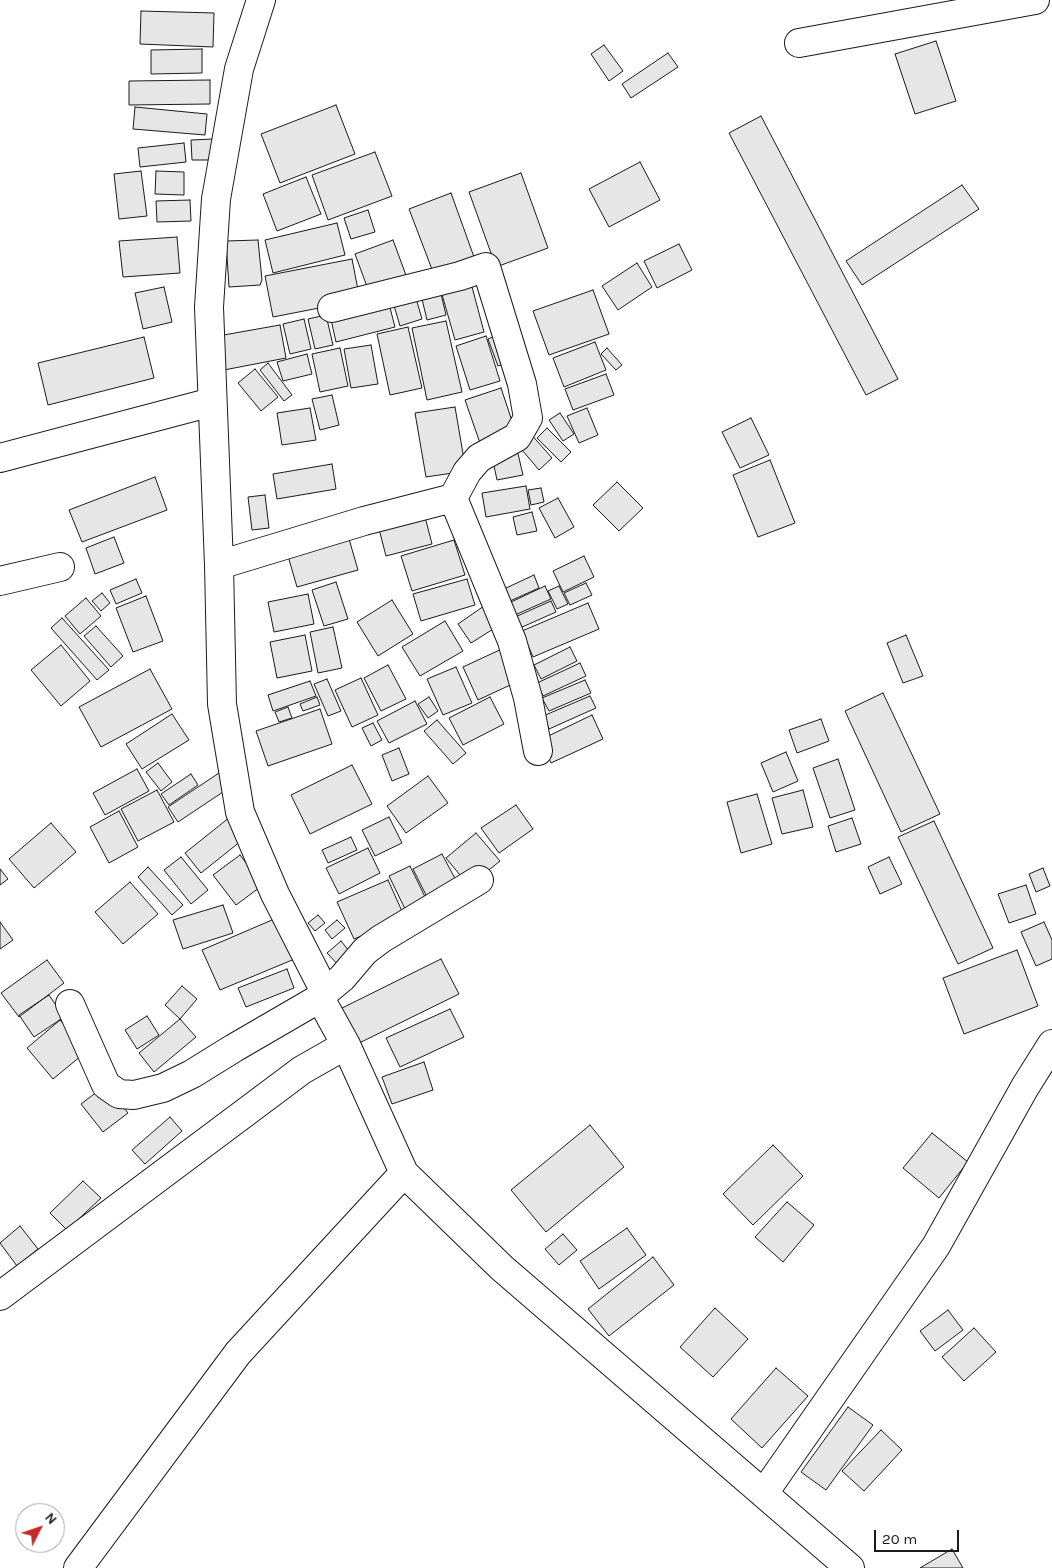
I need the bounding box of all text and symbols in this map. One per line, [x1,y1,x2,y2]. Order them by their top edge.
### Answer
north arrow [15,1503,65,1553]
text: N [41,1509,61,1528]
scale bar [877,1520,962,1552]
text: 20 m [882,1530,917,1548]

